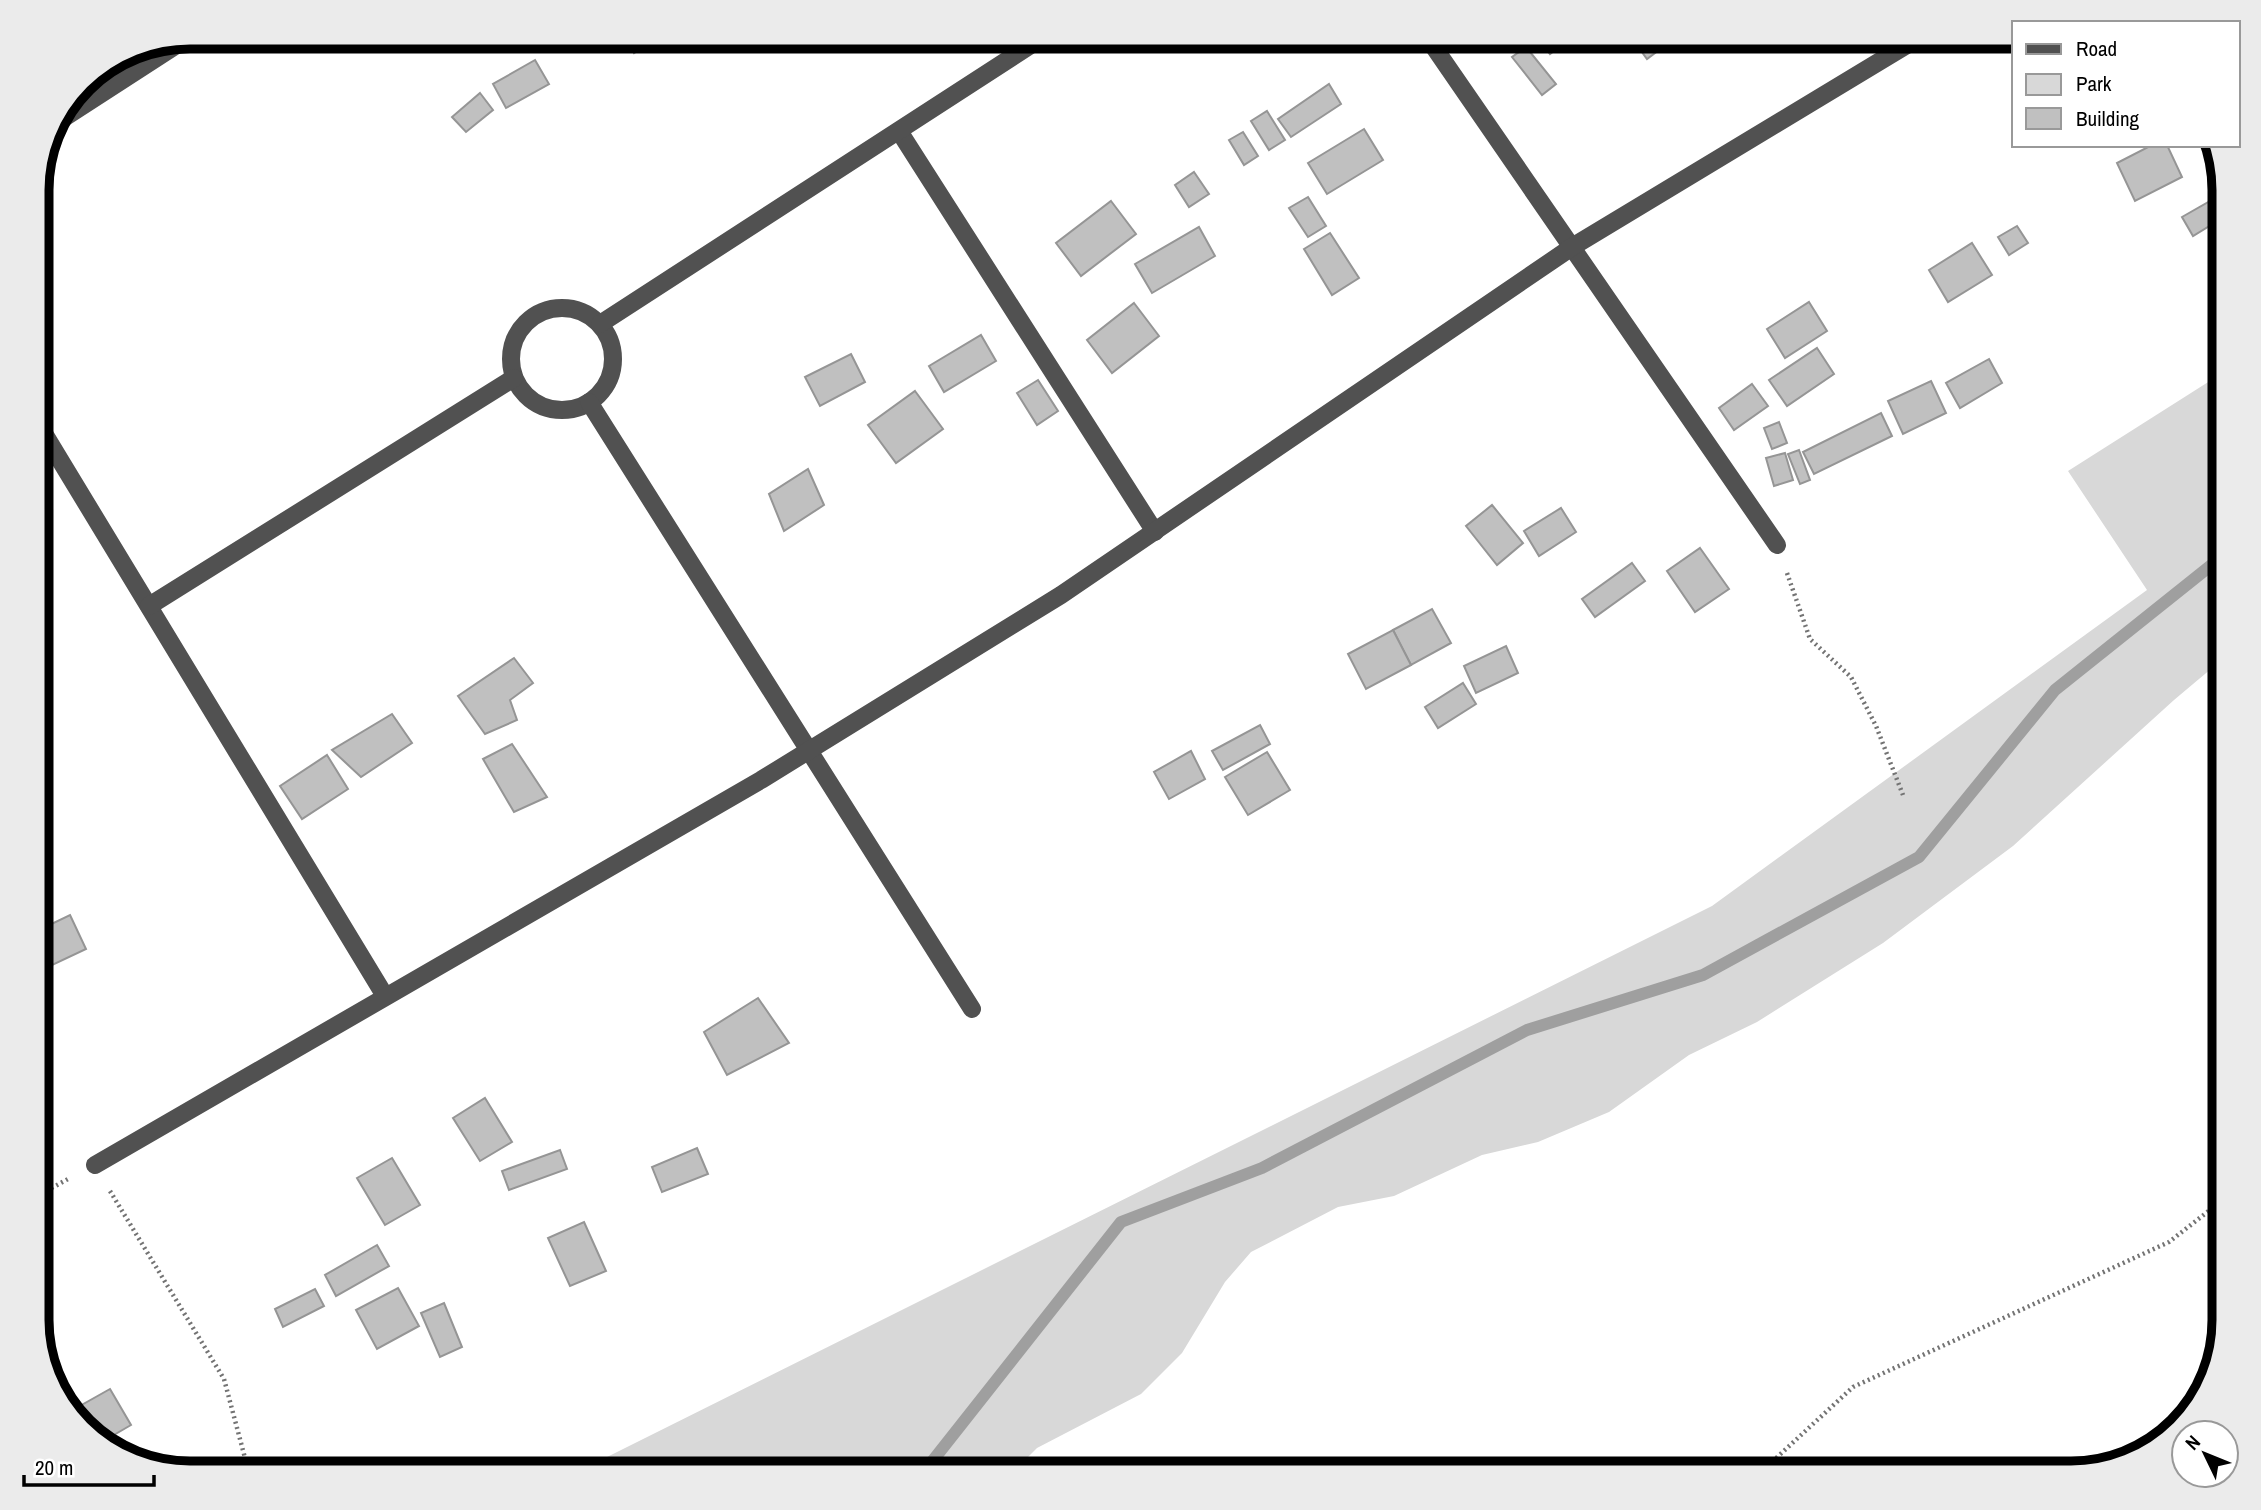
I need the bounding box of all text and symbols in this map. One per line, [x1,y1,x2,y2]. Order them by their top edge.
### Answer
legend [2012,21,2240,147]
text: Road [2076,34,2117,63]
text: Park [2076,69,2112,98]
text: Building [2076,104,2140,133]
north arrow [2170,1419,2240,1489]
text: N [2179,1429,2206,1455]
scale bar [24,1444,154,1488]
text: 20 m [35,1453,73,1482]

